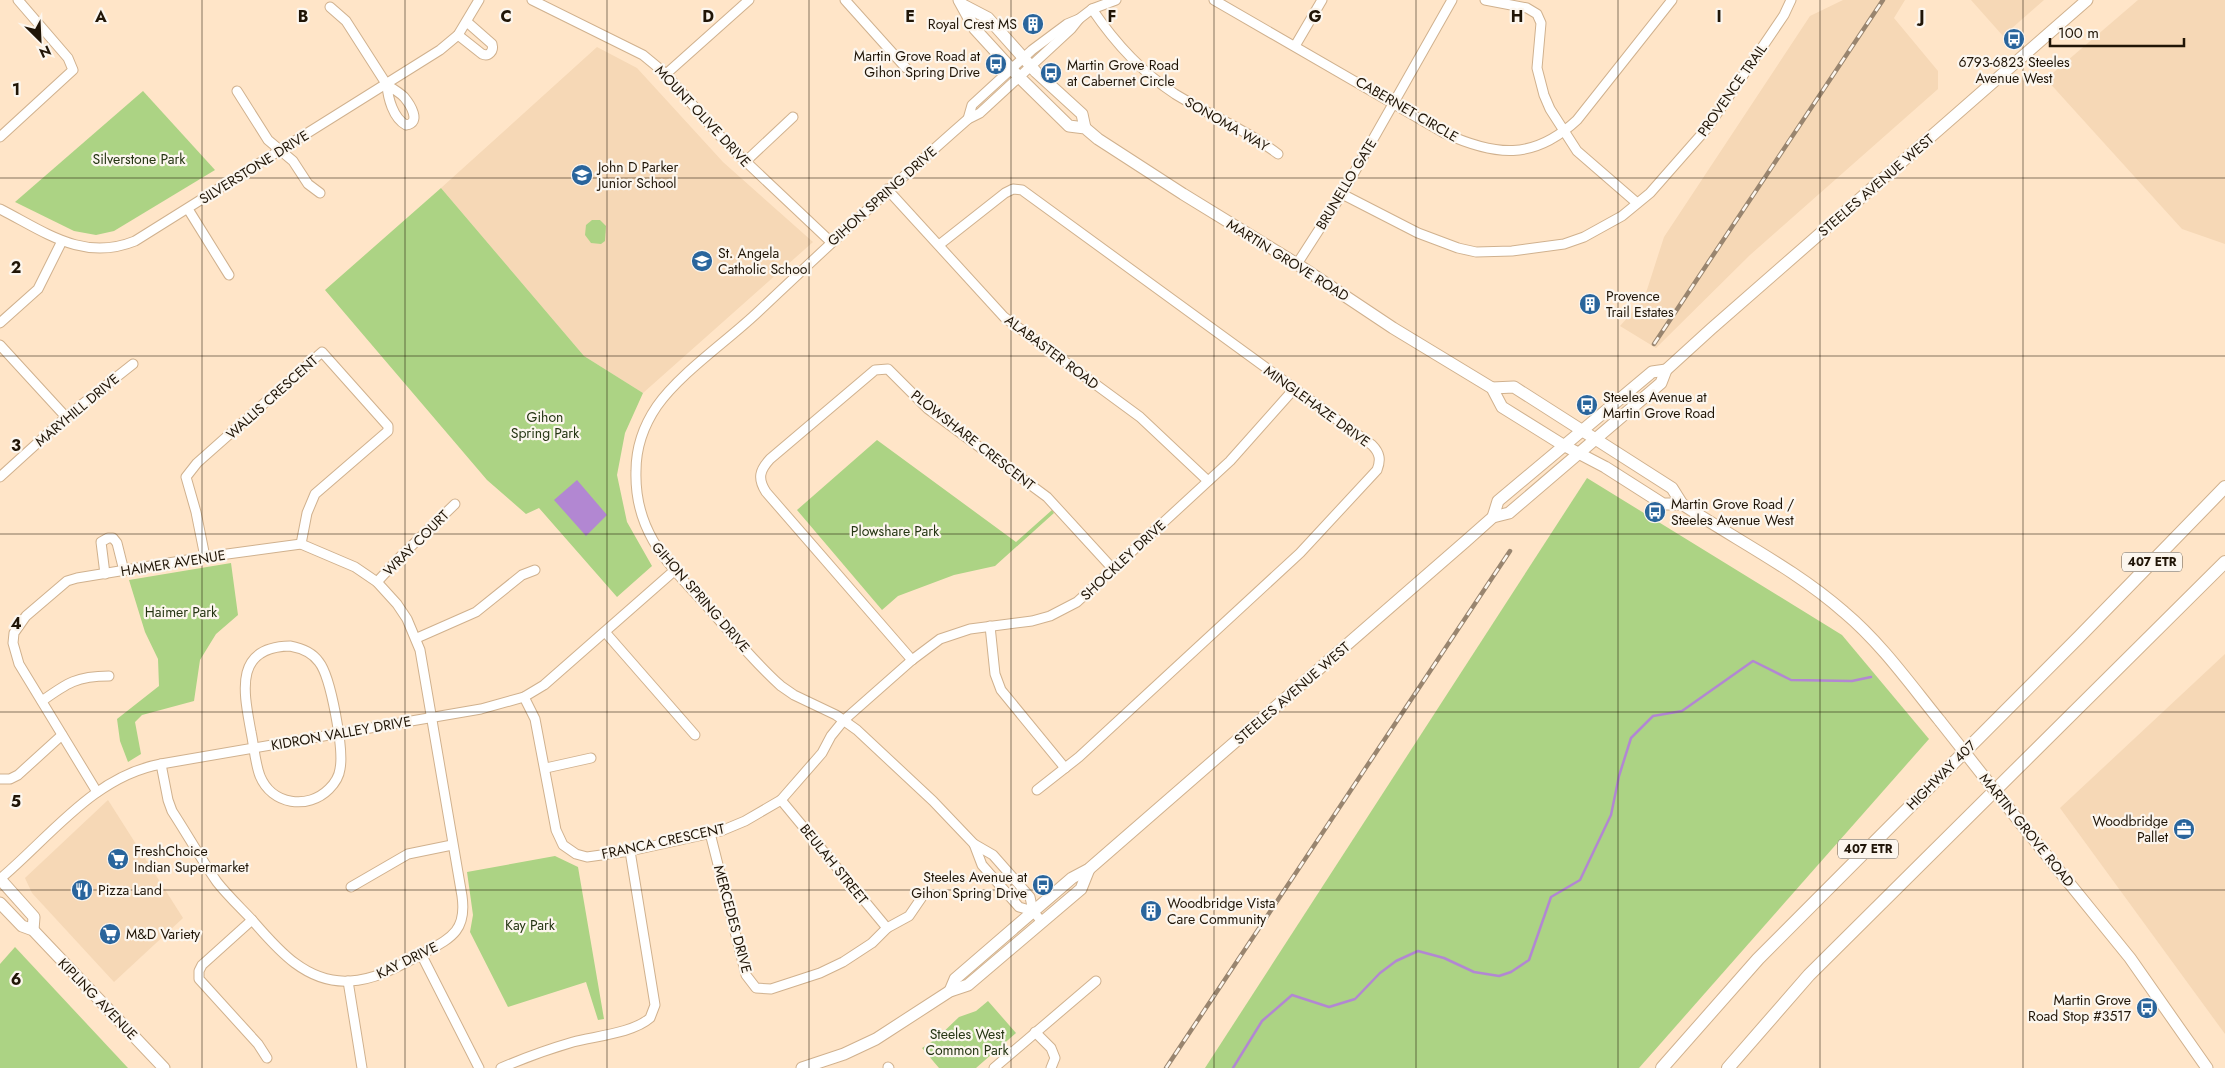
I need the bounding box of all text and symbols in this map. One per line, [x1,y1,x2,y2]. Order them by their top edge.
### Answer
text: A [94,5,107,28]
text: B [298,5,308,28]
text: C [500,5,512,28]
text: D [702,5,714,28]
text: E [905,5,915,28]
text: F [1108,5,1116,28]
text: G [1308,5,1322,28]
text: H [1511,5,1523,28]
text: I [1716,5,1722,28]
text: J [1916,5,1925,28]
building icon: Royal Crest MS [1021,12,1045,36]
place label: Royal Crest MS [928,14,1017,34]
north arrow [15,15,65,65]
scale bar [2050,15,2184,47]
text: 100 m [2058,22,2099,44]
bus stop icon: 6793-6823 Steeles Avenue West [2002,27,2026,51]
street label: PROVENCE TRAIL [1693,39,1772,140]
text: N [36,40,54,63]
place label: Martin Grove Road at Gihon Spring Drive [854,46,981,82]
bus stop icon: Martin Grove Road at Gihon Spring Drive [984,52,1008,76]
place label: 6793-6823 Steeles Avenue West [1958,52,2070,88]
place label: Martin Grove Road at Cabernet Circle [1067,55,1179,91]
street label: MOUNT OLIVE DRIVE [651,61,755,171]
bus stop icon: Martin Grove Road at Cabernet Circle [1039,61,1063,85]
street label: CABERNET CIRCLE [1352,71,1462,147]
text: 1 [12,78,20,101]
street label: SONOMA WAY [1181,92,1273,156]
street label: SILVERSTONE DRIVE [195,125,313,209]
street label: STEELES AVENUE WEST [1814,129,1939,241]
street label: BRUNELLO GATE [1311,135,1381,233]
street label: GIHON SPRING DRIVE [823,142,941,250]
park label: Silverstone Park [93,149,186,169]
place label: John D Parker Junior School [596,157,679,193]
school or university icon: John D Parker Junior School [570,163,594,187]
street label: MARTIN GROVE ROAD [1223,214,1353,306]
place label: St. Angela Catholic School [718,243,811,279]
school or university icon: St. Angela Catholic School [690,249,714,273]
text: 2 [11,256,21,279]
place label: Provence Trail Estates [1606,286,1674,322]
building icon: Provence Trail Estates [1578,292,1602,316]
street label: ALABASTER ROAD [1001,310,1103,394]
street label: WALLIS CRESCENT [222,350,323,444]
street label: MINGLEHAZE DRIVE [1260,361,1374,451]
street label: MARYHILL DRIVE [31,369,123,451]
street label: PLOWSHARE CRESCENT [907,385,1039,495]
place label: Steeles Avenue at Martin Grove Road [1603,387,1715,423]
bus stop icon: Steeles Avenue at Martin Grove Road [1575,393,1599,417]
park label: Gihon Spring Park [511,407,580,443]
text: 3 [11,434,21,457]
place label: Martin Grove Road / Steeles Avenue West [1671,494,1794,530]
bus stop icon: Martin Grove Road / Steeles Avenue West [1643,500,1667,524]
street label: WRAY COURT [379,505,454,580]
street label: SHOCKLEY DRIVE [1076,515,1170,605]
park label: Plowshare Park [851,521,940,541]
street label: GIHON SPRING DRIVE [647,537,755,657]
street label: HAIMER AVENUE [119,545,227,581]
road number: 407 ETR [2122,552,2182,572]
park label: Haimer Park [145,602,218,622]
text: 4 [10,612,22,635]
street label: STEELES AVENUE WEST [1230,637,1355,749]
street label: KIDRON VALLEY DRIVE [269,711,413,755]
street label: HIGHWAY 407 [1902,735,1981,814]
street label: MARTIN GROVE ROAD [1975,769,2079,891]
text: 5 [11,790,21,813]
place label: Woodbridge Pallet [2092,811,2169,847]
office icon: Woodbridge Pallet [2172,817,2196,841]
street label: FRANCA CRESCENT [600,818,727,864]
street label: BEULAH STREET [795,819,873,909]
road number: 407 ETR [1838,840,1898,859]
place label: FreshChoice Indian Supermarket [134,841,249,877]
supermarket icon: FreshChoice Indian Supermarket [106,847,130,871]
street label: MERCEDES DRIVE [709,863,757,975]
place label: Steeles Avenue at Gihon Spring Drive [911,867,1028,903]
bus stop icon: Steeles Avenue at Gihon Spring Drive [1031,873,1055,897]
restaurant icon: Pizza Land [70,878,94,902]
place label: Pizza Land [98,880,162,900]
place label: Woodbridge Vista Care Community [1167,893,1275,929]
building icon: Woodbridge Vista Care Community [1139,899,1163,923]
park label: Kay Park [505,915,556,935]
supermarket icon: M&D Variety [98,922,122,946]
place label: M&D Variety [126,924,201,944]
street label: KAY DRIVE [373,937,441,983]
street label: KIPLING AVENUE [54,954,142,1044]
text: 6 [11,968,21,991]
place label: Martin Grove Road Stop #3517 [2028,990,2132,1026]
bus stop icon: Martin Grove Road Stop #3517 [2135,996,2159,1020]
park label: Steeles West Common Park [925,1024,1009,1060]

